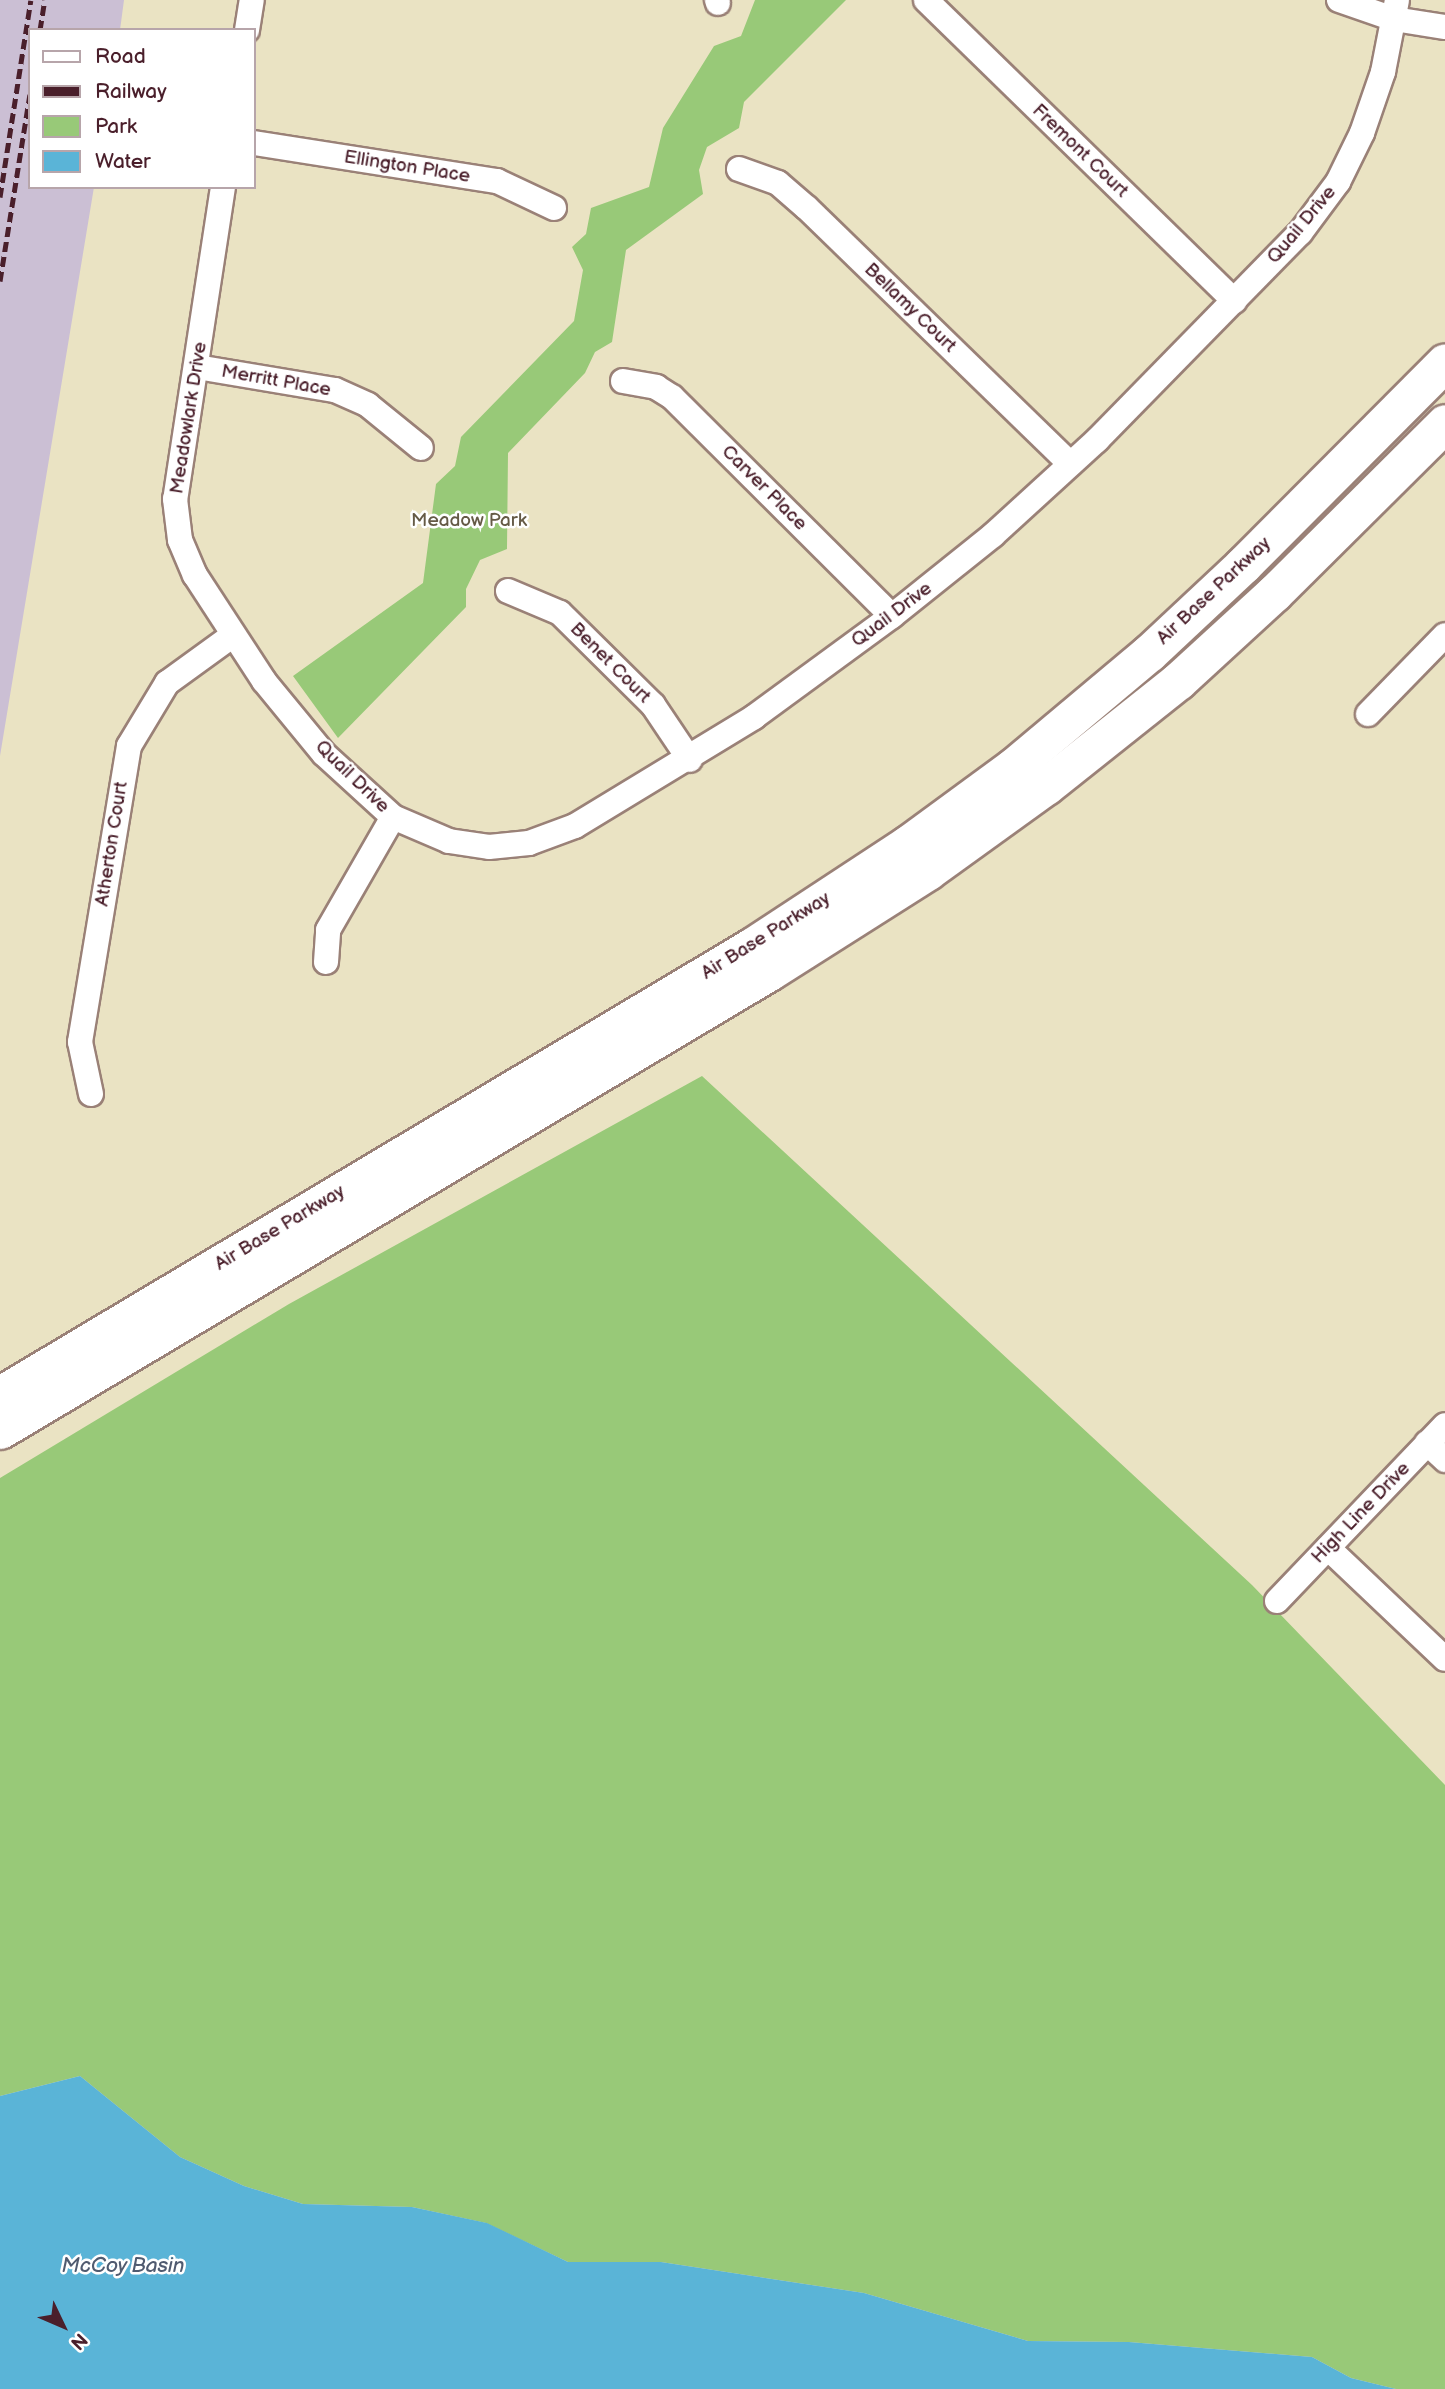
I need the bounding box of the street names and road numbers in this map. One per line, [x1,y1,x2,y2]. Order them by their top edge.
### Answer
street label: Fremont Court [1027,99,1133,203]
street label: Ellington Place [342,146,472,188]
street label: Quail Drive [1263,181,1341,269]
street label: Bellamy Court [859,258,961,358]
street label: Meadowlark Drive [166,340,212,496]
street label: Merritt Place [219,360,333,402]
street label: Carver Place [717,441,811,535]
street label: Air Base Parkway [1152,532,1276,650]
street label: Quail Drive [847,577,937,653]
street label: Benet Court [565,618,655,708]
street label: Quail Drive [310,736,394,818]
street label: Atherton Court [91,780,133,908]
street label: Air Base Parkway [697,887,835,985]
street label: Air Base Parkway [211,1180,349,1276]
street label: High Line Drive [1307,1458,1415,1568]

